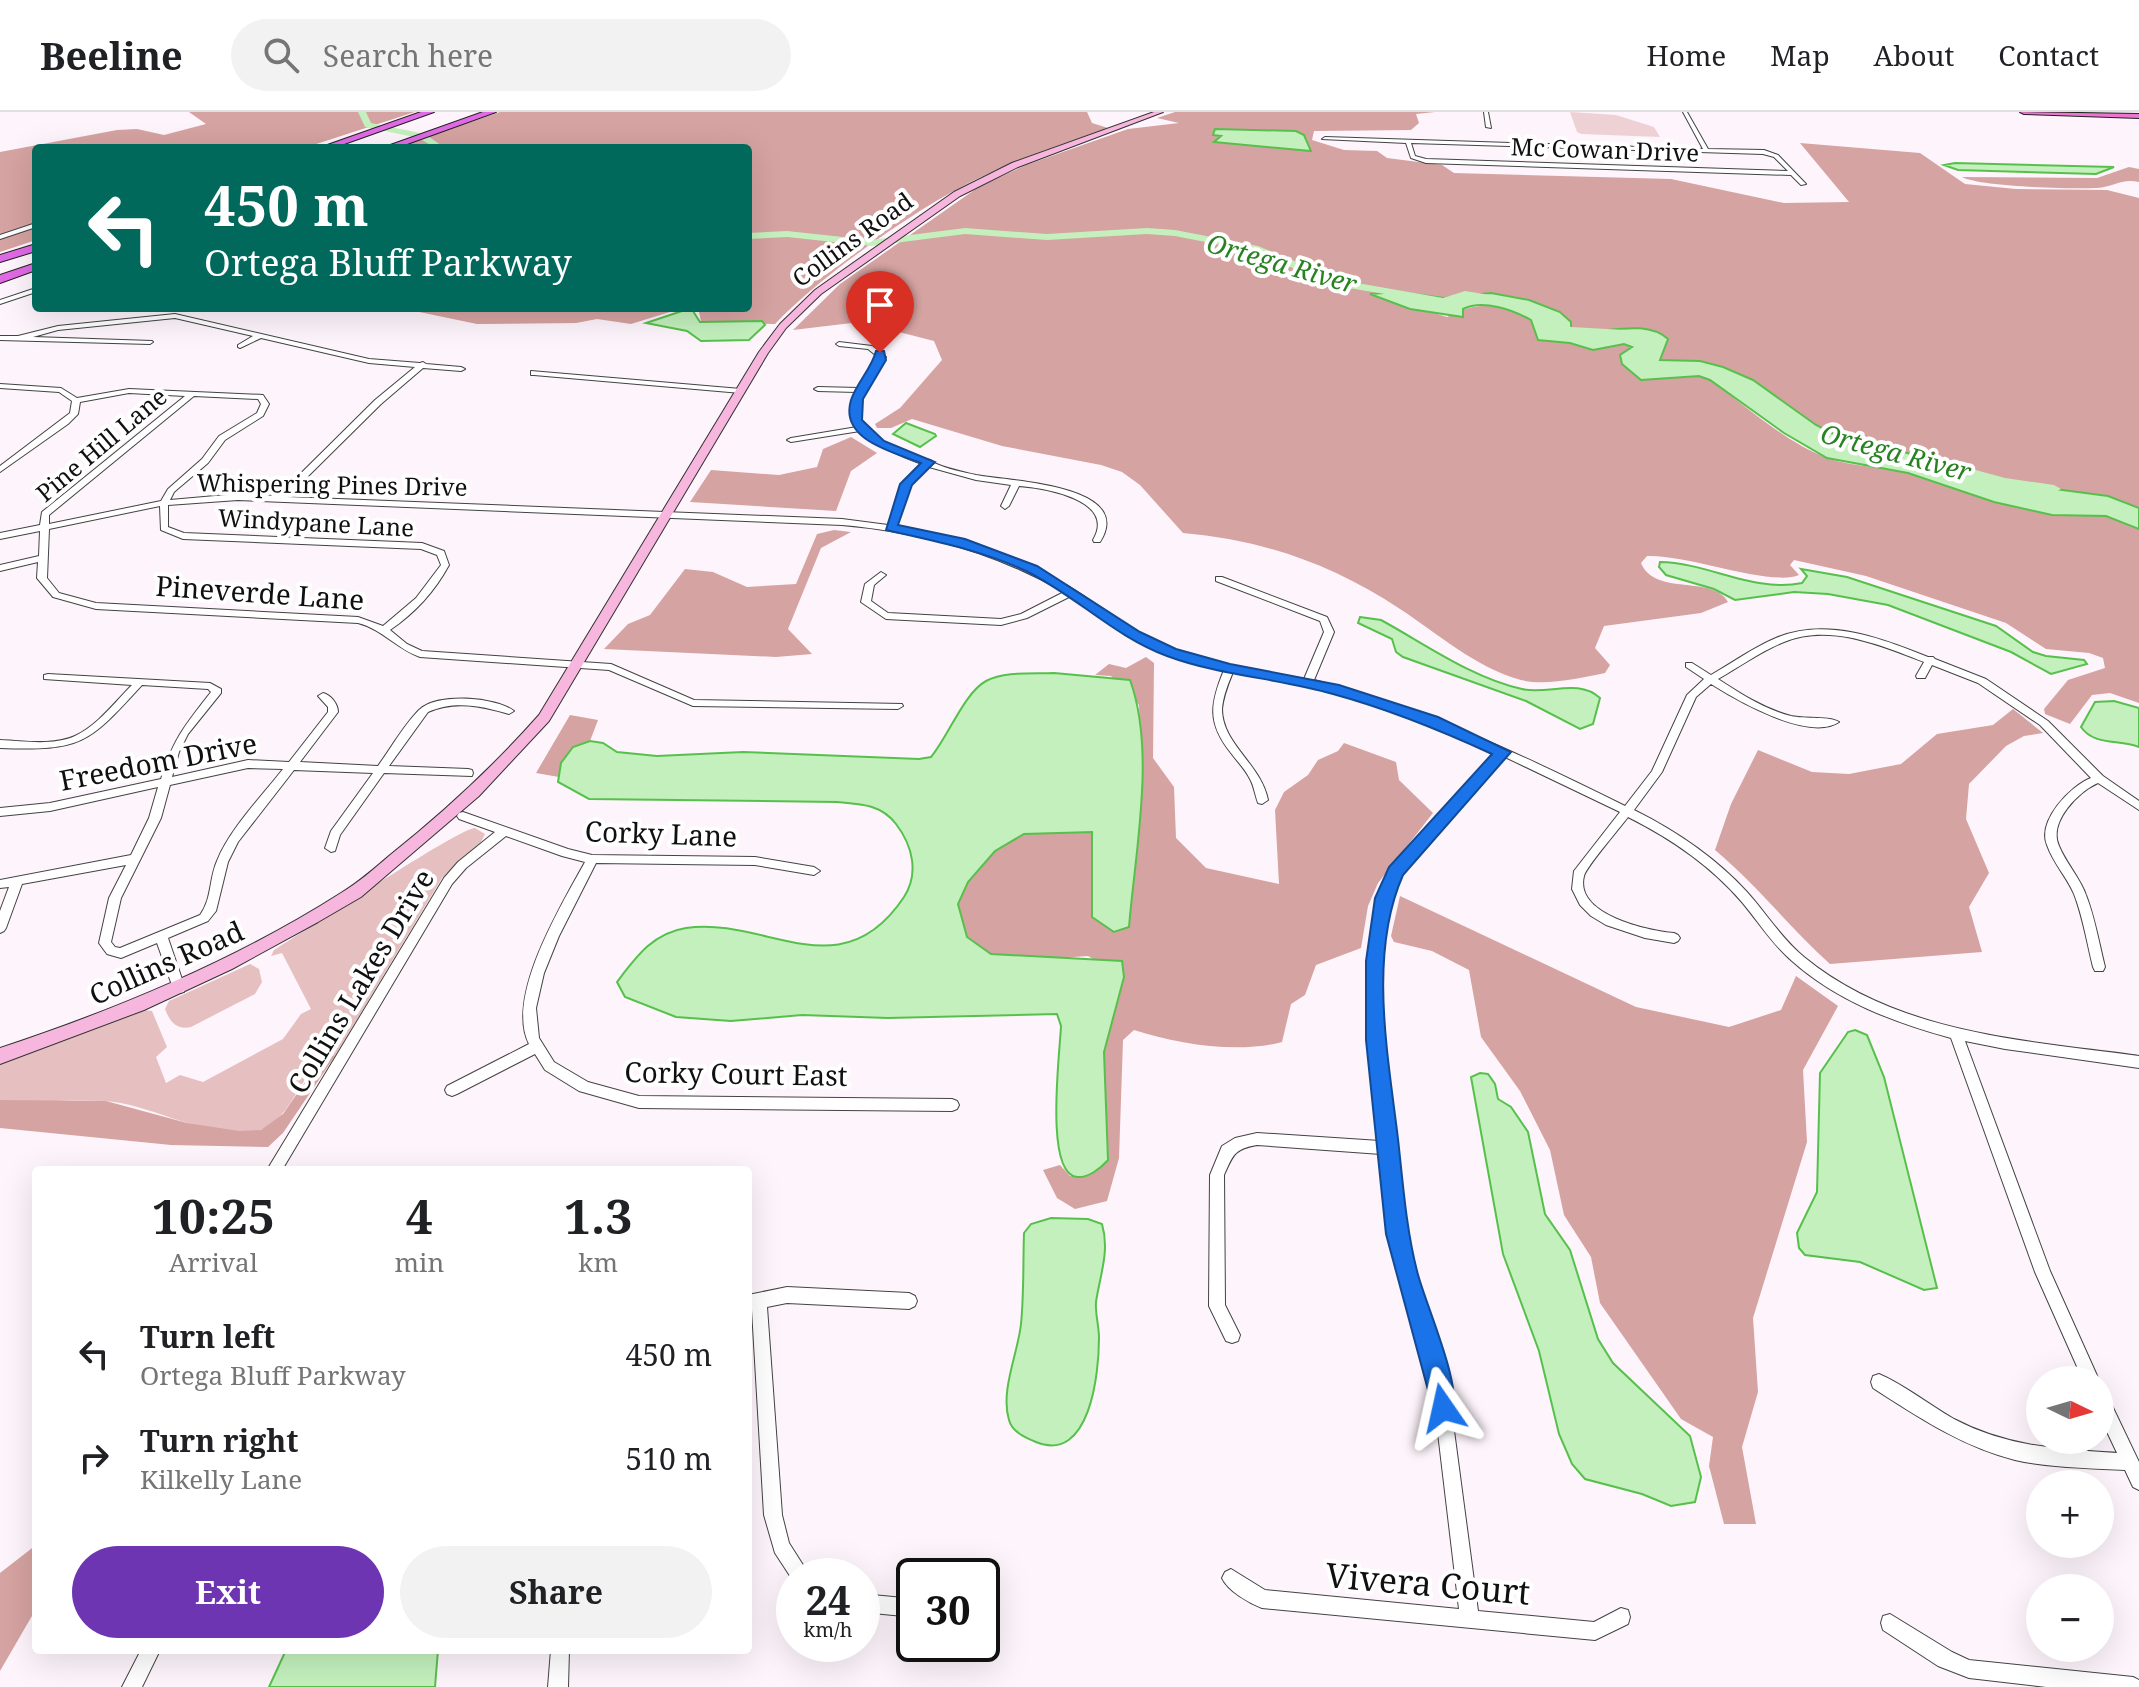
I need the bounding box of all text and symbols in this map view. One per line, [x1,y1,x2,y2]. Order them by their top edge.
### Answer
search box [231,19,791,91]
text: Beeline [40,29,183,81]
icon: search [259,33,303,77]
text: Search here [323,35,493,76]
text: Home [1647,36,1726,74]
text: Map [1770,36,1830,74]
text: About [1874,36,1954,74]
text: Contact [1998,36,2099,74]
street label: Mc Cowan Drive [1510,129,1700,169]
text: 450 m [204,166,369,242]
icon: left [72,176,176,280]
street label: Collins Road [785,184,919,294]
water label: Ortega River [1203,224,1362,302]
text: Ortega Bluff Parkway [204,238,572,287]
pin [846,271,914,353]
icon: arrive [858,283,902,327]
street label: Pine Hill Lane [29,380,173,508]
water label: Ortega River [1817,415,1976,490]
street label: Whispering Pines Drive [196,465,468,503]
street label: Windypane Lane [217,500,415,544]
street label: Pineverde Lane [154,566,366,618]
street label: Freedom Drive [56,723,260,799]
street label: Corky Lane [584,811,738,855]
street label: Collins Lakes Drive [278,862,442,1100]
street label: Collins Road [83,911,249,1013]
street label: Corky Court East [624,1052,848,1094]
text: 10:25 [152,1183,275,1248]
text: 4 [406,1183,433,1248]
text: 1.3 [564,1183,632,1248]
text: Arrival [169,1244,258,1280]
text: min [395,1244,444,1280]
text: km [578,1244,618,1280]
text: Turn left [140,1316,275,1357]
icon: left [72,1332,116,1376]
text: 450 m [626,1334,712,1375]
text: Ortega Bluff Parkway [140,1357,406,1393]
position arrow [1401,1366,1485,1450]
north arrow [2026,1366,2114,1454]
map controls [2026,1366,2114,1662]
text: Turn right [140,1420,298,1461]
icon: right [72,1436,116,1480]
text: 510 m [626,1438,712,1479]
text: Kilkelly Lane [140,1461,302,1497]
button: + [2026,1470,2114,1558]
button: Exit [72,1546,384,1638]
button: Share [400,1546,712,1638]
street label: Vivera Court [1324,1551,1532,1615]
speed limit sign: 30 [896,1558,1000,1662]
text: 24 [805,1572,851,1627]
button: − [2026,1574,2114,1662]
text: km/h [803,1616,853,1643]

